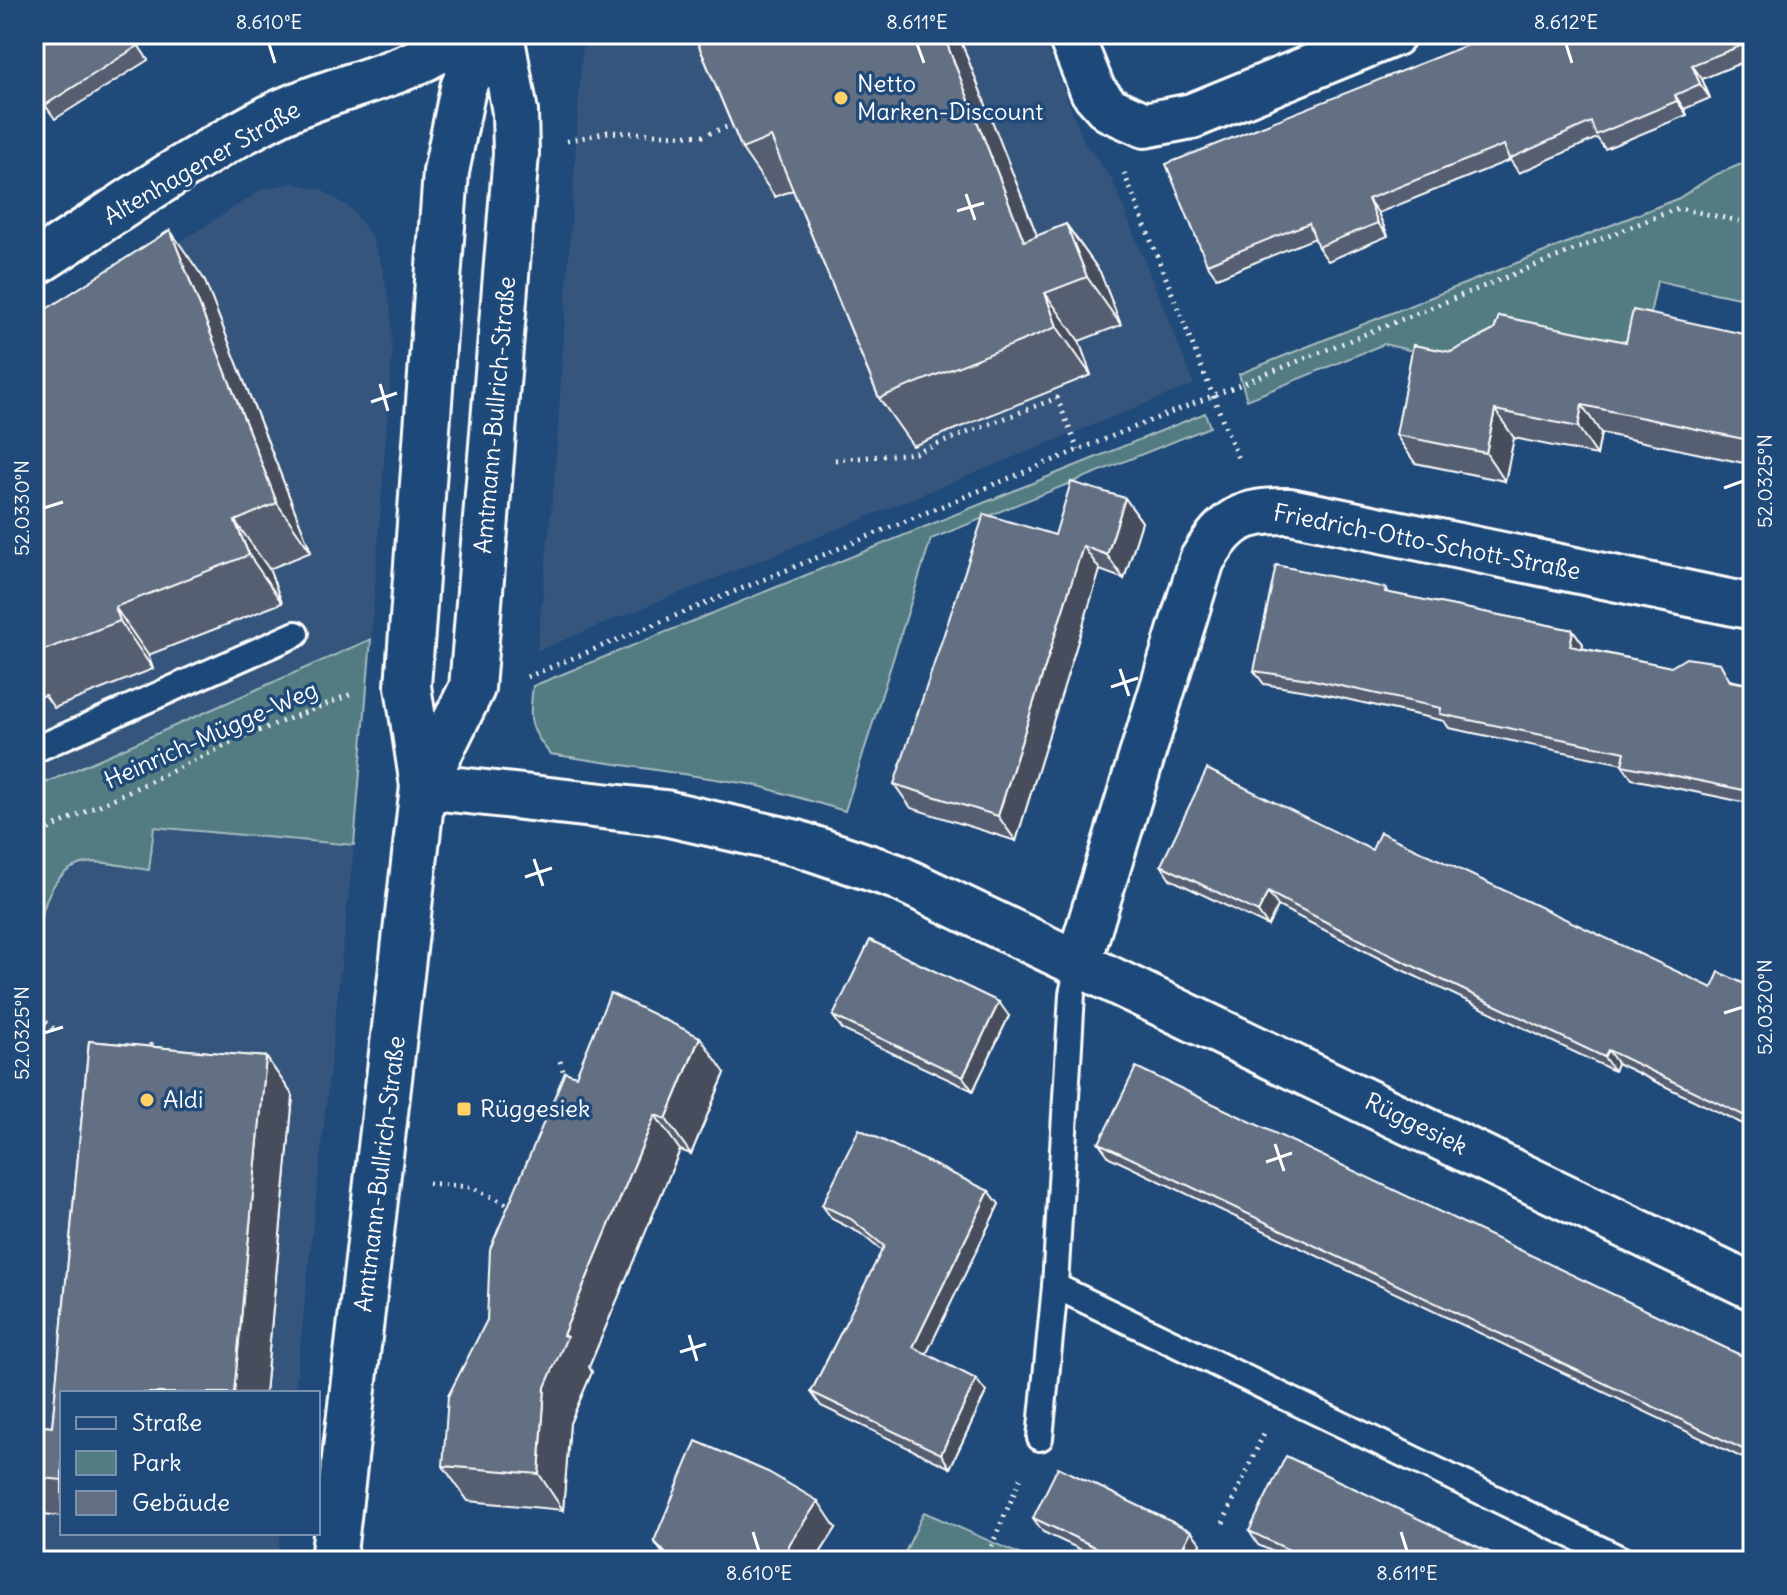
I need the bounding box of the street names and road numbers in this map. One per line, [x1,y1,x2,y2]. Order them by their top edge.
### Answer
street label: Altenhagener Straße [98,94,305,231]
street label: Amtmann-Bullrich-Straße [467,275,521,555]
street label: Friedrich-Otto-Schott-Straße [1271,497,1583,586]
street label: Heinrich-Mügge-Weg [99,674,322,795]
street label: Amtmann-Bullrich-Straße [347,1034,411,1314]
street label: Rüggesiek [1360,1085,1473,1161]

